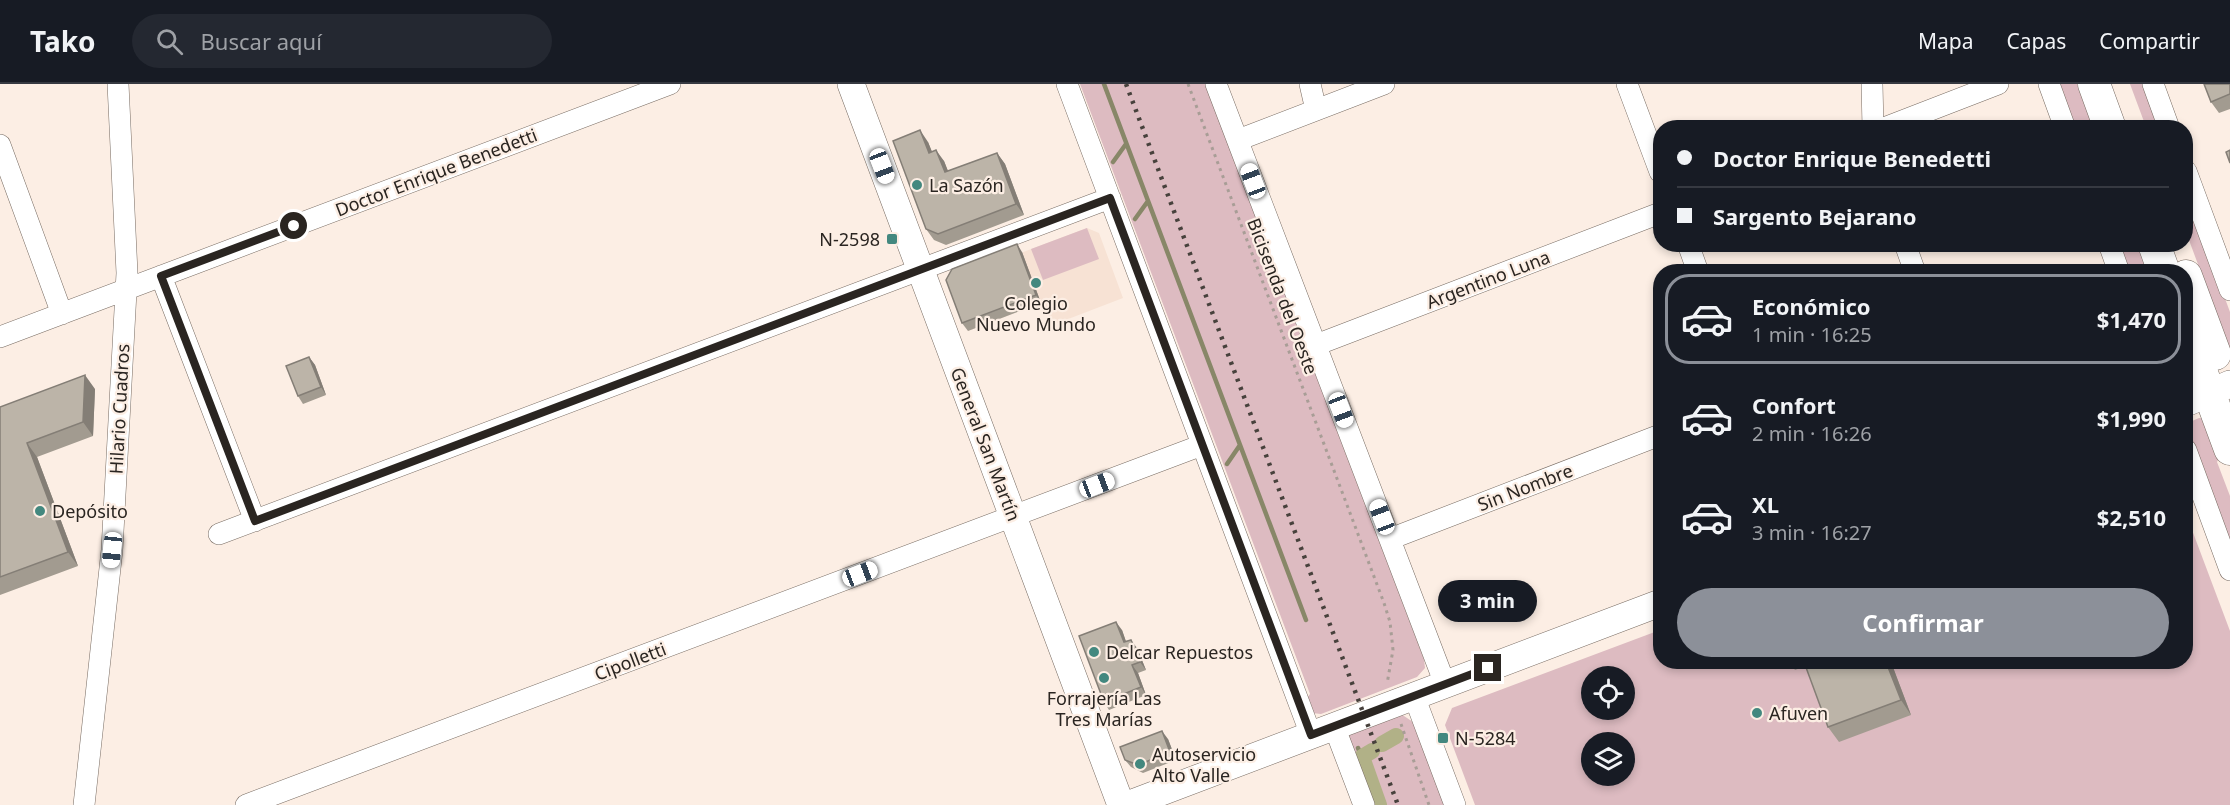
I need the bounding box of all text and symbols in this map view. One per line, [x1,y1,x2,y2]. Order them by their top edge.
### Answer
search box [132,14,552,68]
text: Tako [30,22,96,60]
icon: search [153,25,186,58]
text: Buscar aquí [201,26,322,56]
text: Mapa [1918,27,1974,55]
text: Capas [2007,27,2066,55]
text: Compartir [2099,27,2200,55]
street label: Doctor Enrique Benedetti [332,122,540,222]
text: Doctor Enrique Benedetti [1713,143,1991,173]
car [867,146,897,186]
car [1238,161,1268,201]
place label: La Sazón [929,173,1004,197]
marker: La Sazón [910,178,924,192]
text: Sargento Bejarano [1713,201,1916,231]
route start [280,212,307,239]
street label: Bicisenda del Oeste [1242,214,1324,378]
place label: N-2598 [819,227,880,251]
marker: N-2598 [885,232,899,246]
street label: Argentino Luna [1423,244,1553,314]
marker: Colegio Nuevo Mundo [1029,276,1043,290]
place label: Colegio Nuevo Mundo [976,291,1096,336]
text: Económico [1752,291,1871,321]
icon: car [1680,292,1734,346]
text: $1,470 [2097,304,2166,334]
text: 1 min · 16:25 [1752,321,1872,348]
street label: Hilario Cuadros [104,343,134,475]
street label: General San Martín [946,364,1026,524]
car [1326,390,1356,430]
text: Confort [1752,390,1836,420]
icon: car [1680,391,1734,445]
text: $1,990 [2097,403,2166,433]
text: 2 min · 16:26 [1752,420,1872,447]
street label: Sin Nombre [1474,458,1576,516]
car [1077,470,1117,500]
text: XL [1752,489,1779,519]
icon: car [1680,490,1734,544]
car [1367,497,1397,537]
place label: Depósito [52,499,128,523]
text: $2,510 [2097,502,2166,532]
marker: Depósito [33,504,47,518]
text: 3 min · 16:27 [1752,519,1872,546]
car [101,531,123,569]
car [840,559,880,589]
callout: 3 min [1438,581,1538,623]
text: 3 min [1460,587,1515,614]
button: Confirmar [1677,588,2169,657]
street label: Cipolletti [591,636,669,686]
place label: Delcar Repuestos [1106,640,1253,664]
marker: Delcar Repuestos [1087,645,1101,659]
route end [1474,654,1501,681]
map controls [1581,666,1635,786]
button: locate [1581,666,1635,720]
marker: Forrajería Las Tres Marías [1097,671,1111,685]
place label: Forrajería Las Tres Marías [1047,686,1161,731]
place label: Afuven [1769,701,1828,725]
marker: Afuven [1750,706,1764,720]
place label: N-5284 [1455,726,1516,750]
marker: N-5284 [1436,731,1450,745]
button: layers [1581,732,1635,786]
place label: Autoservicio Alto Valle [1152,742,1256,787]
marker: Autoservicio Alto Valle [1133,757,1147,771]

